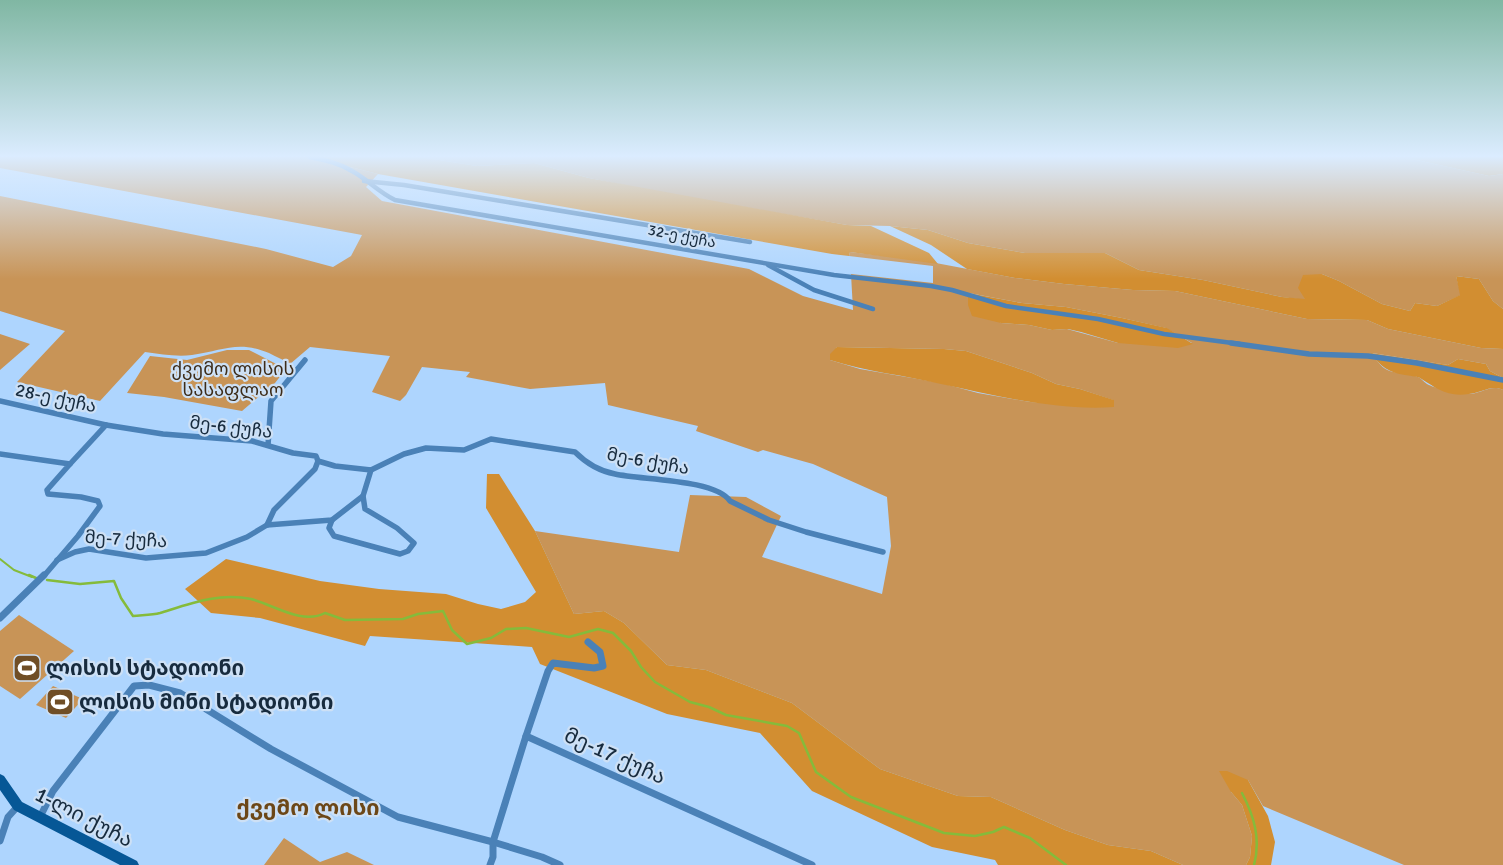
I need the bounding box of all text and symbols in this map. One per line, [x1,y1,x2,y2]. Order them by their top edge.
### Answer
street label: 32-ე ქუჩა [647,221,717,251]
park label: ქვემო ლისის სასაფლაო [172,358,295,401]
street label: 28-ე ქუჩა [13,379,99,417]
street label: მე-6 ქუჩა [188,411,274,443]
street label: მე-6 ქუჩა [605,443,691,479]
street label: მე-7 ქუჩა [84,526,168,552]
sports icon: ლისის სტადიონი [12,653,42,683]
place label: ლისის სტადიონი [46,655,244,681]
sports icon: ლისის მინი სტადიონი [45,687,75,717]
place label: ლისის მინი სტადიონი [79,689,333,715]
street label: მე-17 ქუჩა [560,722,670,790]
street label: 1-ლი ქუჩა [31,781,137,853]
district label: ქვემო ლისი [236,794,380,821]

